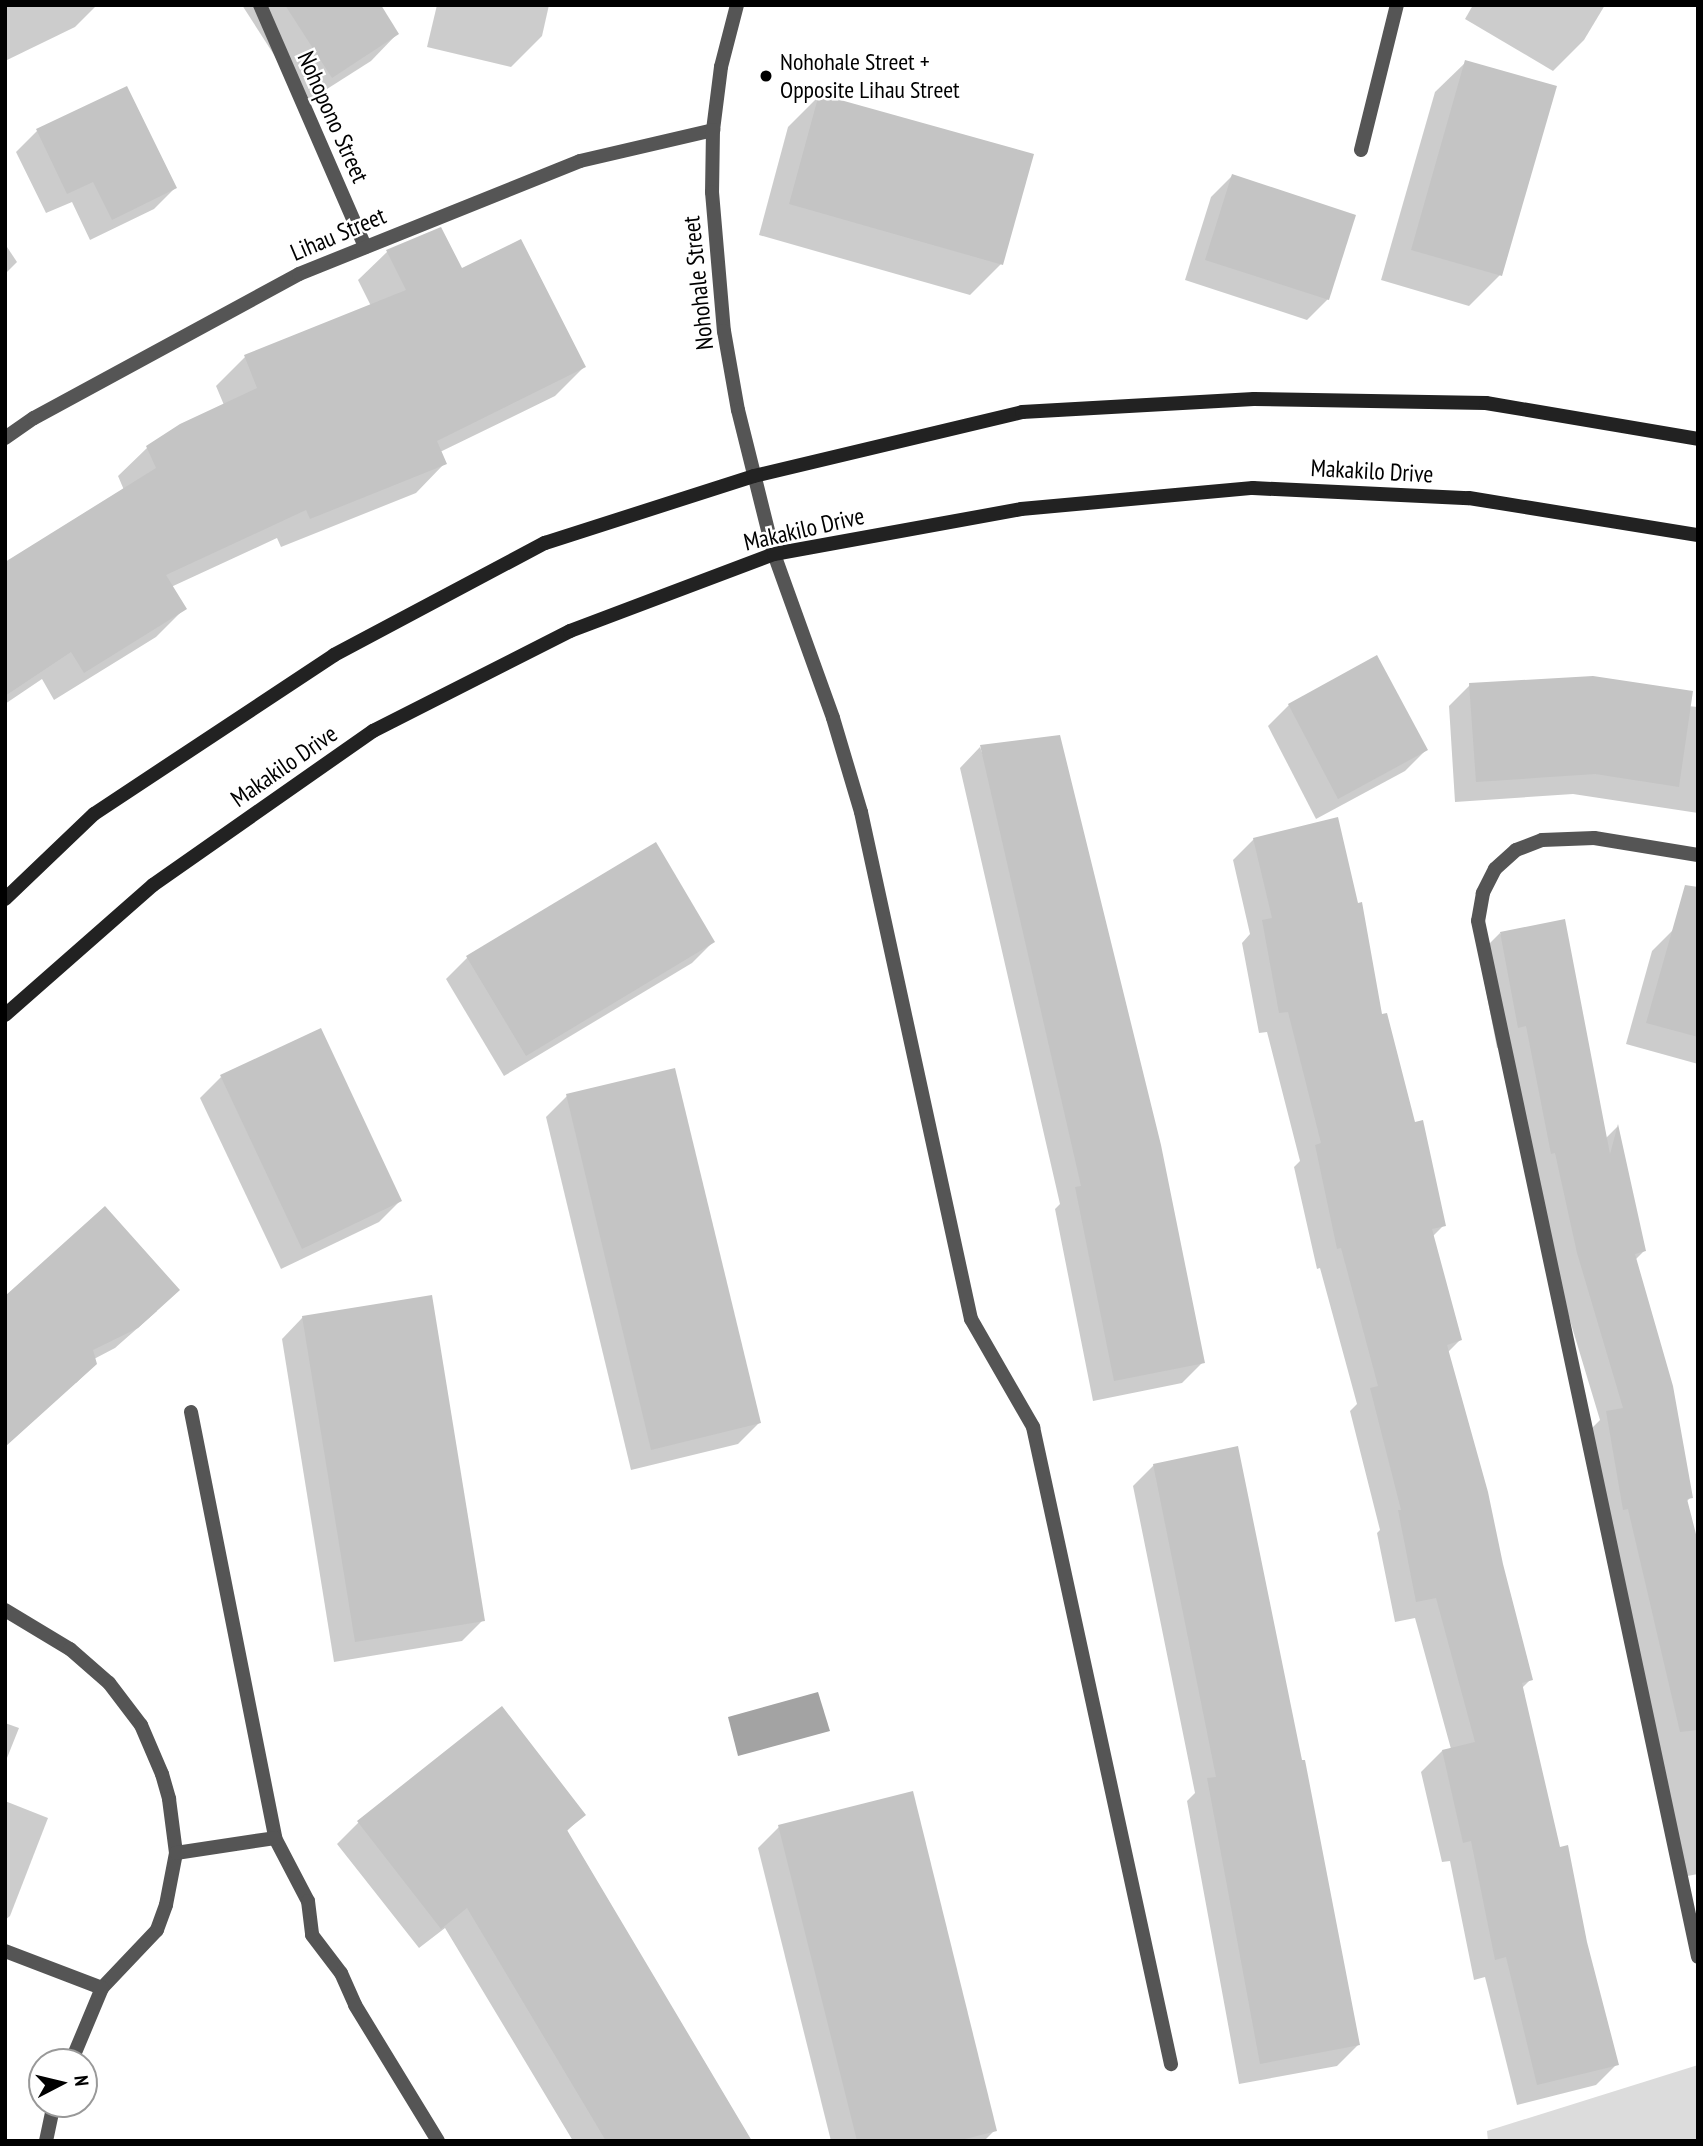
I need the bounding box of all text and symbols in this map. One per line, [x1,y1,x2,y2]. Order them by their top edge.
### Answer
street label: Nohopono Street [291,47,375,187]
place label: Nohohale Street + Opposite Lihau Street [780,48,960,104]
marker: Nohohale Street + Opposite Lihau Street [758,68,774,84]
street label: Lihau Street [286,201,390,267]
street label: Nohohale Street [677,215,719,351]
street label: Makakilo Drive [1310,453,1434,489]
street label: Makakilo Drive [741,501,867,557]
street label: Makakilo Drive [225,719,343,813]
north arrow [28,2048,98,2118]
text: N [69,2074,94,2087]

